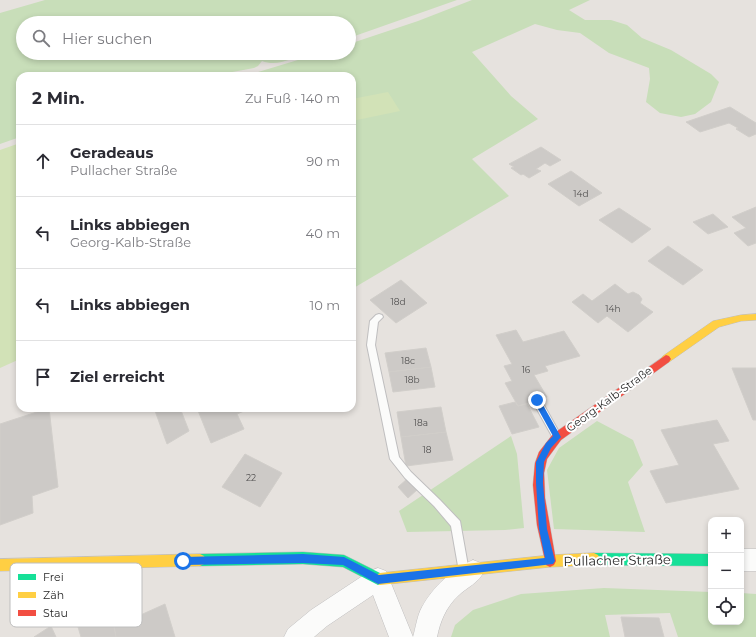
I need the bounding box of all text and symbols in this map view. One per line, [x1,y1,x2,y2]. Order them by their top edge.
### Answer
search box [16,16,356,60]
icon: search [30,27,52,49]
text: Hier suchen [62,29,152,48]
text: 2 Min. [32,88,84,108]
text: Zu Fuß · 140 m [245,90,340,106]
text: Geradeaus [70,143,153,162]
icon: ahead [32,150,54,172]
text: 90 m [306,153,340,169]
text: Pullacher Straße [70,162,177,178]
house number: 14d [573,188,589,199]
text: Links abbiegen [70,215,190,234]
icon: left [32,222,54,244]
text: 40 m [306,225,340,241]
text: Georg-Kalb-Straße [70,234,191,250]
icon: left [32,294,54,316]
text: Links abbiegen [70,295,190,314]
house number: 18d [390,296,406,307]
text: 10 m [310,297,340,313]
house number: 14h [605,303,621,314]
house number: 18c [401,355,415,366]
street label: Georg-Kalb-Straße [563,363,655,435]
house number: 16 [522,364,531,375]
icon: arrive [32,366,54,388]
text: Ziel erreicht [70,367,165,386]
house number: 18b [404,374,420,385]
route end [528,391,546,409]
house number: 18a [414,417,428,428]
house number: 18 [423,444,432,455]
house number: 22 [246,472,256,483]
map controls [708,517,744,625]
button: + [708,517,744,553]
street label: Pullacher Straße [563,551,671,569]
route start [174,552,192,570]
button: − [708,553,744,589]
legend [10,563,142,627]
text: Frei [43,570,64,584]
text: Zäh [43,588,64,602]
button: locate [708,589,744,625]
text: Stau [43,606,68,620]

